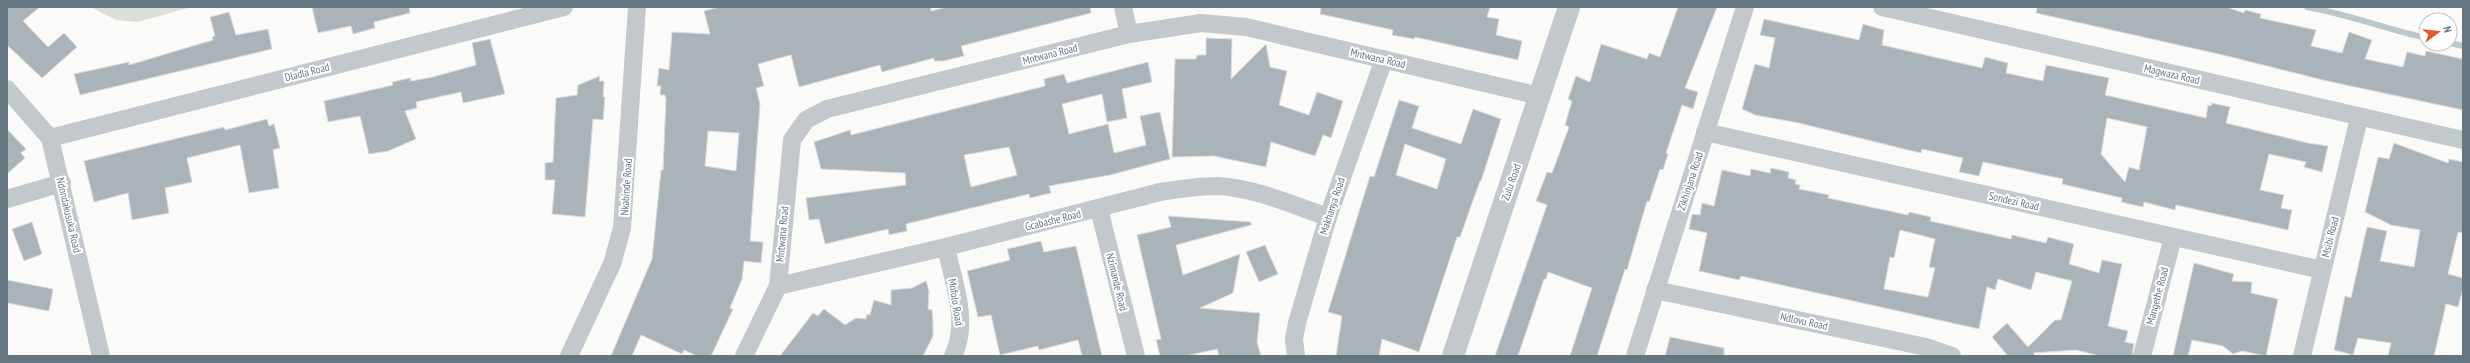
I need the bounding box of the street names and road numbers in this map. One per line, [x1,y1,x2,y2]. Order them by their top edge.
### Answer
street label: Mntwana Road [1021,40,1079,68]
street label: Mntwana Road [1349,45,1407,71]
street label: Dladla Road [283,60,331,84]
street label: Magwaza Road [2143,61,2201,87]
street label: Zikhinjana Road [1674,150,1706,212]
street label: Nkabinde Road [617,158,635,216]
street label: Zulu Road [1498,162,1524,202]
street label: Makhanya Road [1316,175,1348,236]
street label: Ndondakusuka Road [54,176,85,254]
street label: Sondezi Road [1988,188,2041,214]
street label: Mntwana Road [773,205,791,263]
street label: Gcabashe Road [1024,206,1083,234]
street label: Msibi Road [2318,215,2342,259]
street label: Nzimande Road [1103,252,1131,313]
street label: Mangethe Road [2143,265,2171,326]
street label: Mofolo Road [945,277,967,327]
street label: Ndlovu Road [1779,309,1829,333]

